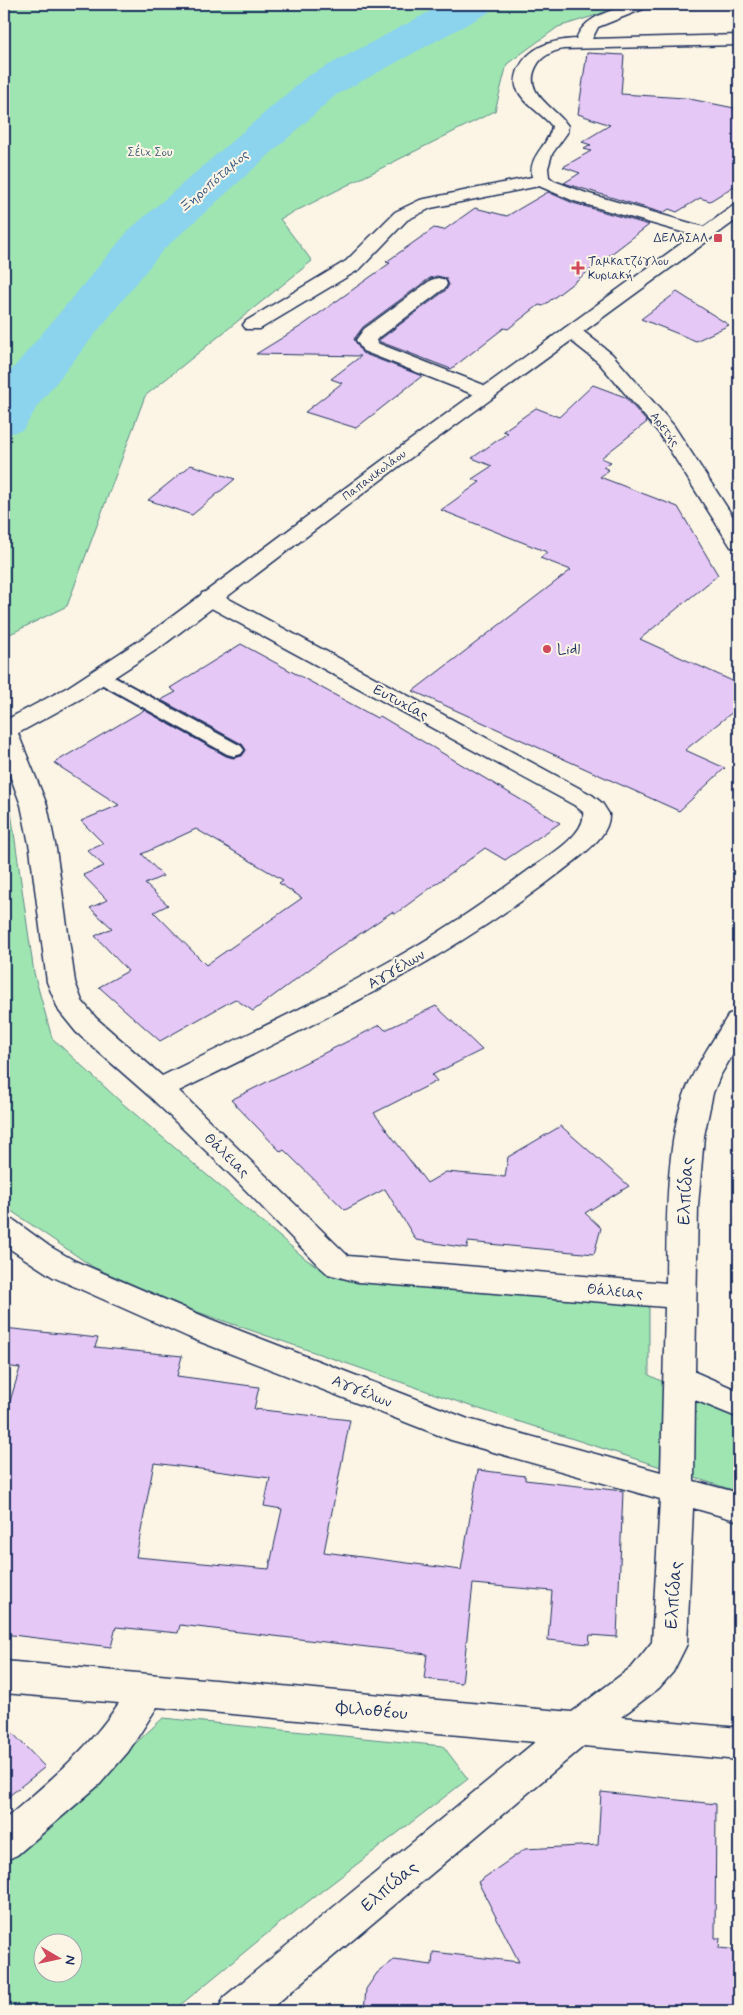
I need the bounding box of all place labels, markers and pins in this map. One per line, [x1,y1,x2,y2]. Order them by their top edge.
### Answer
place label: ΔΕΛΑΣΑΛ [654,231,708,247]
marker: ΔΕΛΑΣΑΛ [712,232,724,244]
place label: Ταμκατζόγλου Κυριακή [588,254,669,284]
marker: Ταμκατζόγλου Κυριακή [572,262,584,274]
place label: Lidl [557,640,580,660]
marker: Lidl [541,643,553,655]

